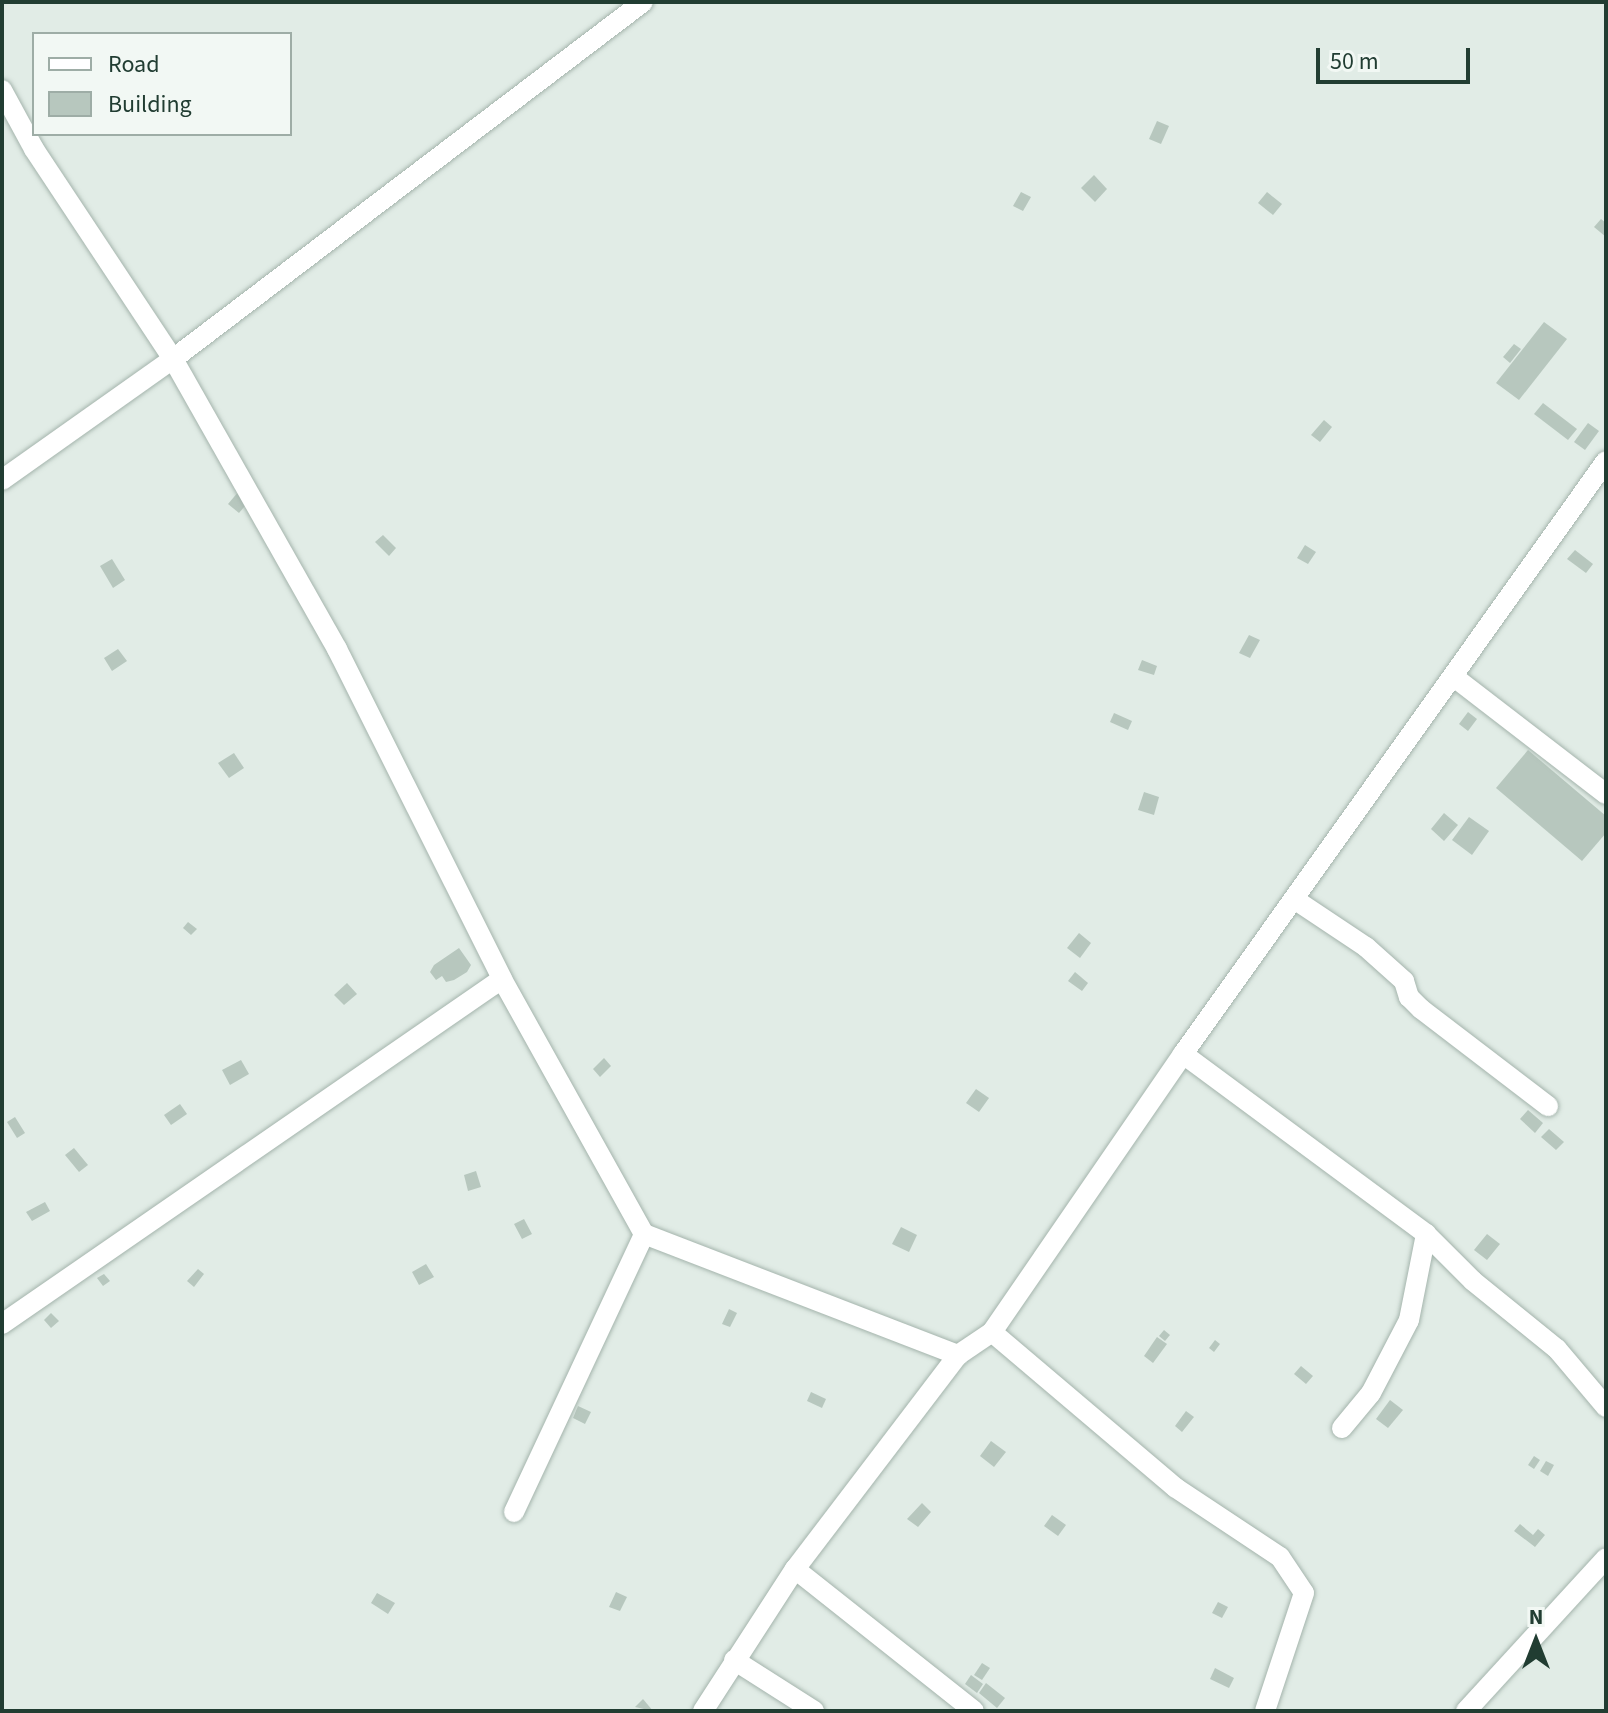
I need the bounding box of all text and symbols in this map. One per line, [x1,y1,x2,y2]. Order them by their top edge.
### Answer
legend [32,32,292,136]
scale bar [1320,32,1474,82]
text: 50 m [1330,44,1379,79]
text: Road [108,47,160,82]
text: Building [108,87,192,122]
north arrow [1496,1601,1576,1681]
text: N [1529,1601,1543,1633]

